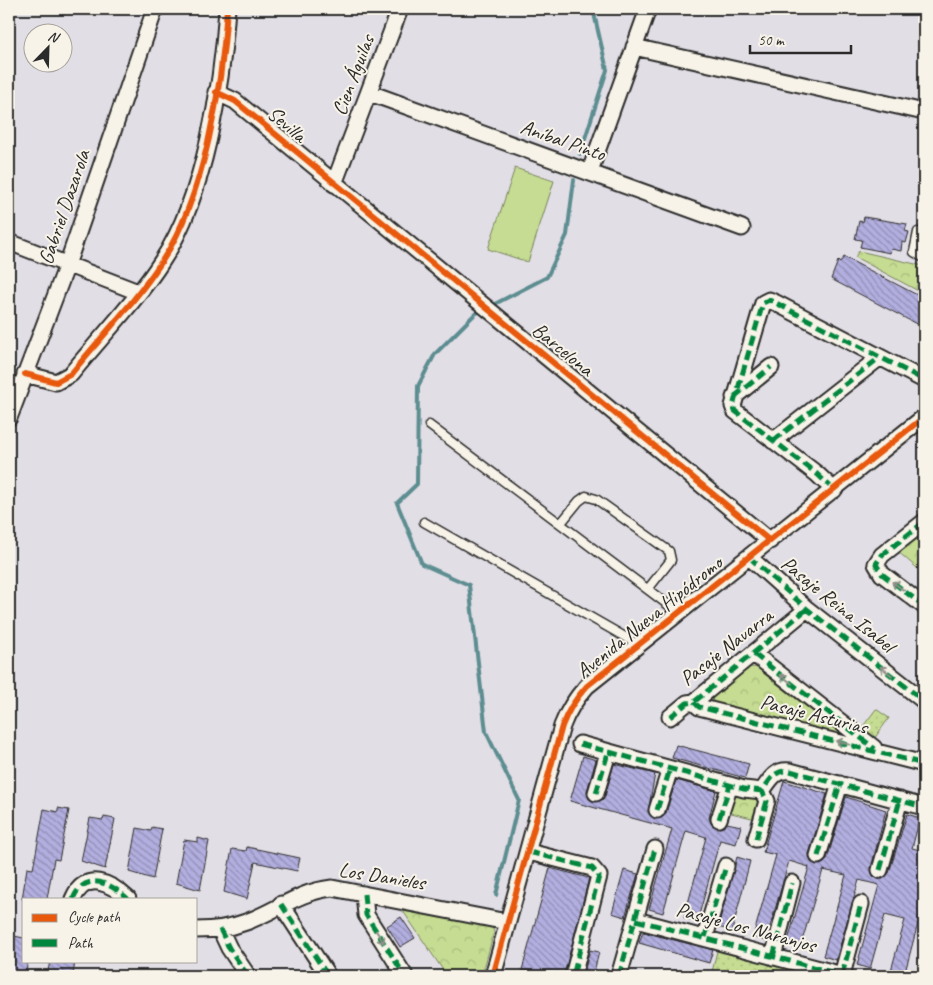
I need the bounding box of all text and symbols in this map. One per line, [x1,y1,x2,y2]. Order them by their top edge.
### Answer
north arrow [22,22,72,72]
scale bar [750,22,852,54]
text: N [46,27,62,47]
street label: Cien Águilas [326,29,381,119]
text: 50 m [758,31,785,50]
street label: Sevilla [262,100,314,149]
street label: Aníbal Pinto [517,113,610,167]
street label: Gabriel Dazarola [32,145,96,268]
street label: Barcelona [527,316,600,383]
street label: Avenida Nueva Hipódromo [571,548,729,684]
street label: Pasaje Reina Isabel [776,550,903,660]
one-way arrow [892,581,905,592]
street label: Pasaje Navarra [674,601,780,691]
one-way arrow [880,665,893,676]
one-way arrow [779,674,793,684]
street label: Pasaje Asturias [758,688,872,740]
one-way arrow [836,738,852,747]
street label: Los Danieles [337,856,429,896]
street label: Pasaje Los Naranjos [673,896,820,959]
legend [22,898,198,962]
text: Cycle path [68,908,120,927]
one-way arrow [375,929,385,943]
text: Path [68,934,94,953]

